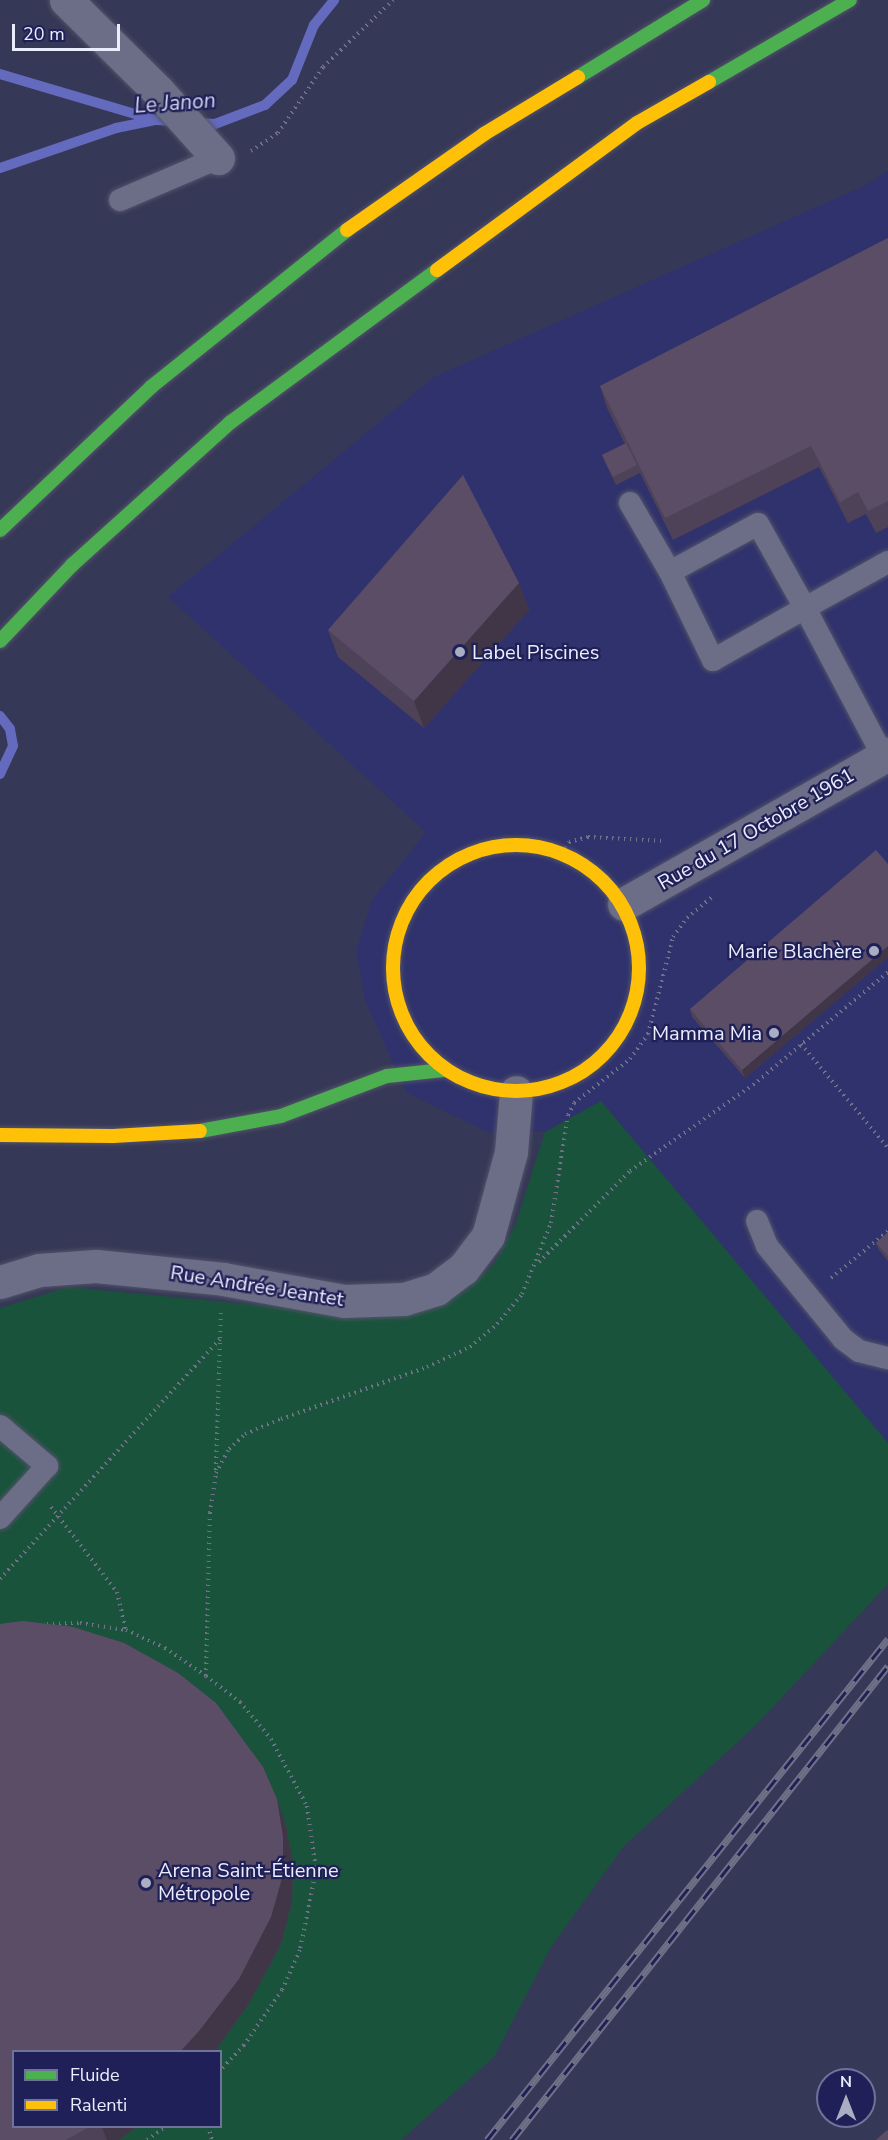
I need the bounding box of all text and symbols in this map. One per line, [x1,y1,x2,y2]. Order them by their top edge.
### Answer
scale bar [15,12,123,50]
text: 20 m [23,22,65,46]
water label: Le Janon [134,88,216,118]
place label: Label Piscines [472,640,599,664]
marker: Label Piscines [453,645,467,659]
street label: Rue du 17 Octobre 1961 [654,763,858,895]
place label: Marie Blachère [728,939,862,963]
marker: Marie Blachère [867,944,881,958]
place label: Mamma Mia [652,1021,762,1045]
marker: Mamma Mia [767,1026,781,1040]
street label: Rue Andrée Jeantet [169,1260,345,1312]
place label: Arena Saint-Étienne Métropole [158,1859,339,1906]
marker: Arena Saint-Étienne Métropole [139,1876,153,1890]
legend [12,2050,222,2128]
text: Fluide [70,2063,120,2087]
north arrow [816,2068,876,2128]
text: N [840,2071,852,2093]
text: Ralenti [70,2093,127,2117]

